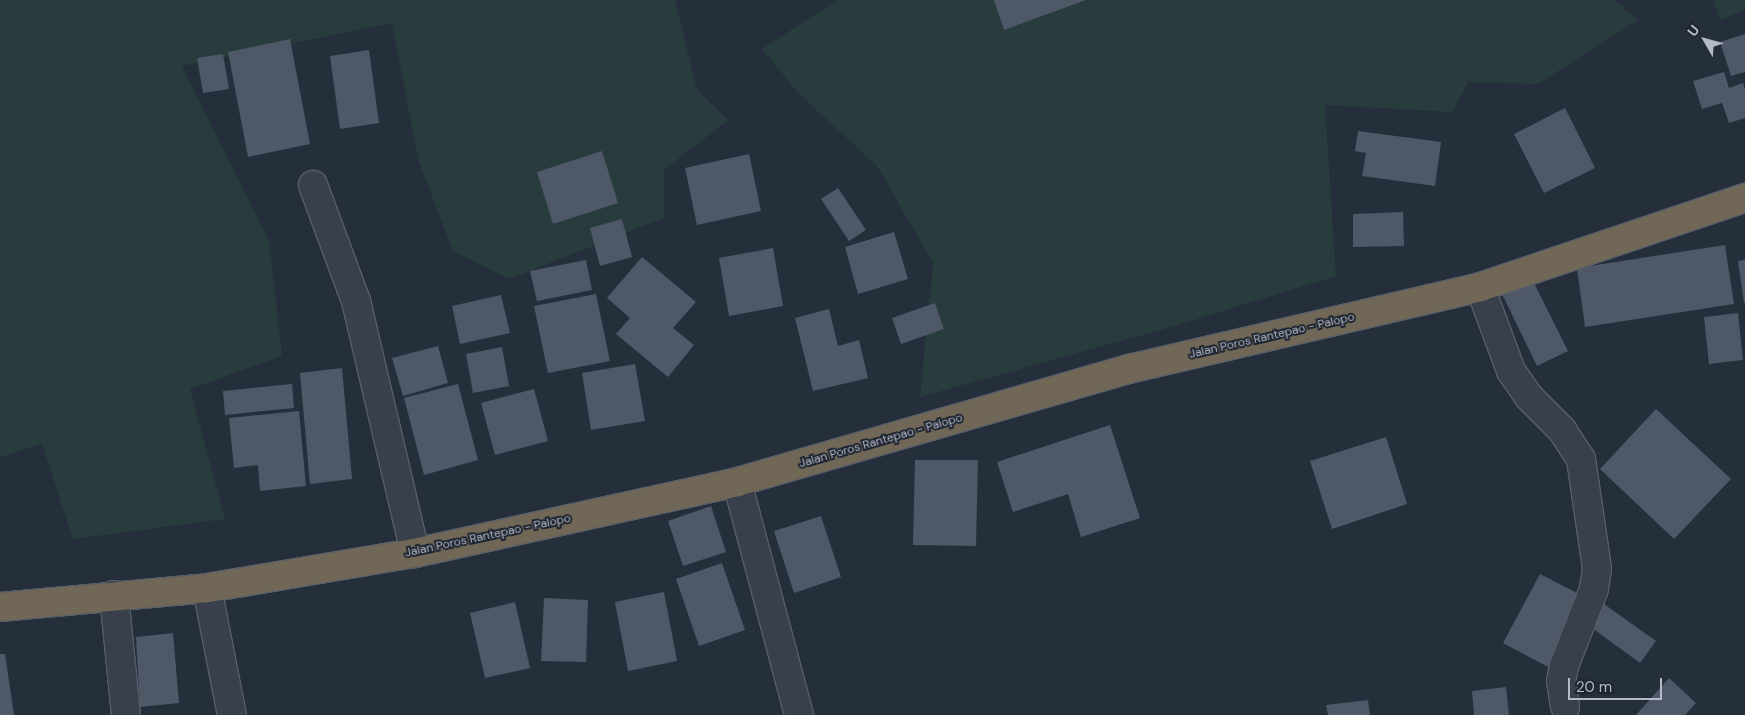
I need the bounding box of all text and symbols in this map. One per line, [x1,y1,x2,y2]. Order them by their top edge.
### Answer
north arrow [1680,15,1730,65]
text: U [1683,21,1703,40]
street label: Jalan Poros Rantepao - Palopo [1188,310,1356,362]
street label: Jalan Poros Rantepao - Palopo [798,411,964,471]
street label: Jalan Poros Rantepao - Palopo [404,511,572,561]
scale bar [1570,668,1664,700]
text: 20 m [1576,677,1612,697]

